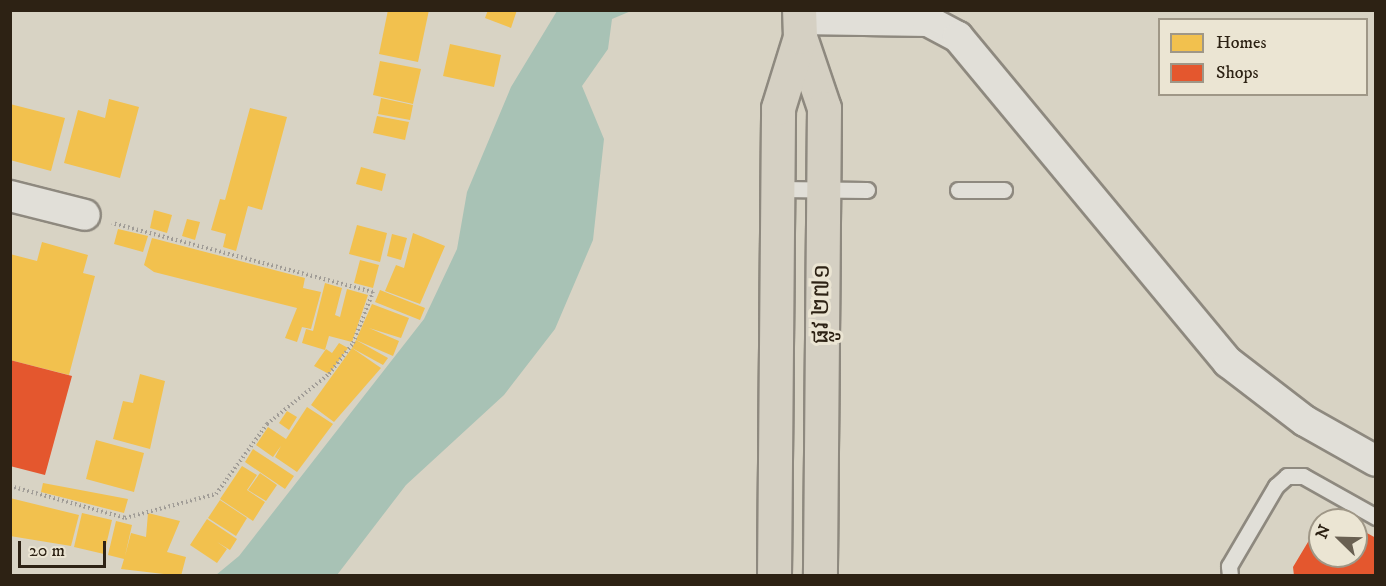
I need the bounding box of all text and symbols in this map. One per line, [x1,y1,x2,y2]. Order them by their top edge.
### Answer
legend [1158,18,1368,96]
text: Homes [1216,32,1267,54]
text: Shops [1216,62,1259,84]
street label: ផ្លូវ ២៧១ [807,264,837,344]
north arrow [1308,508,1368,568]
text: N [1311,522,1335,542]
scale bar [21,529,110,567]
text: 20 m [29,540,65,562]

